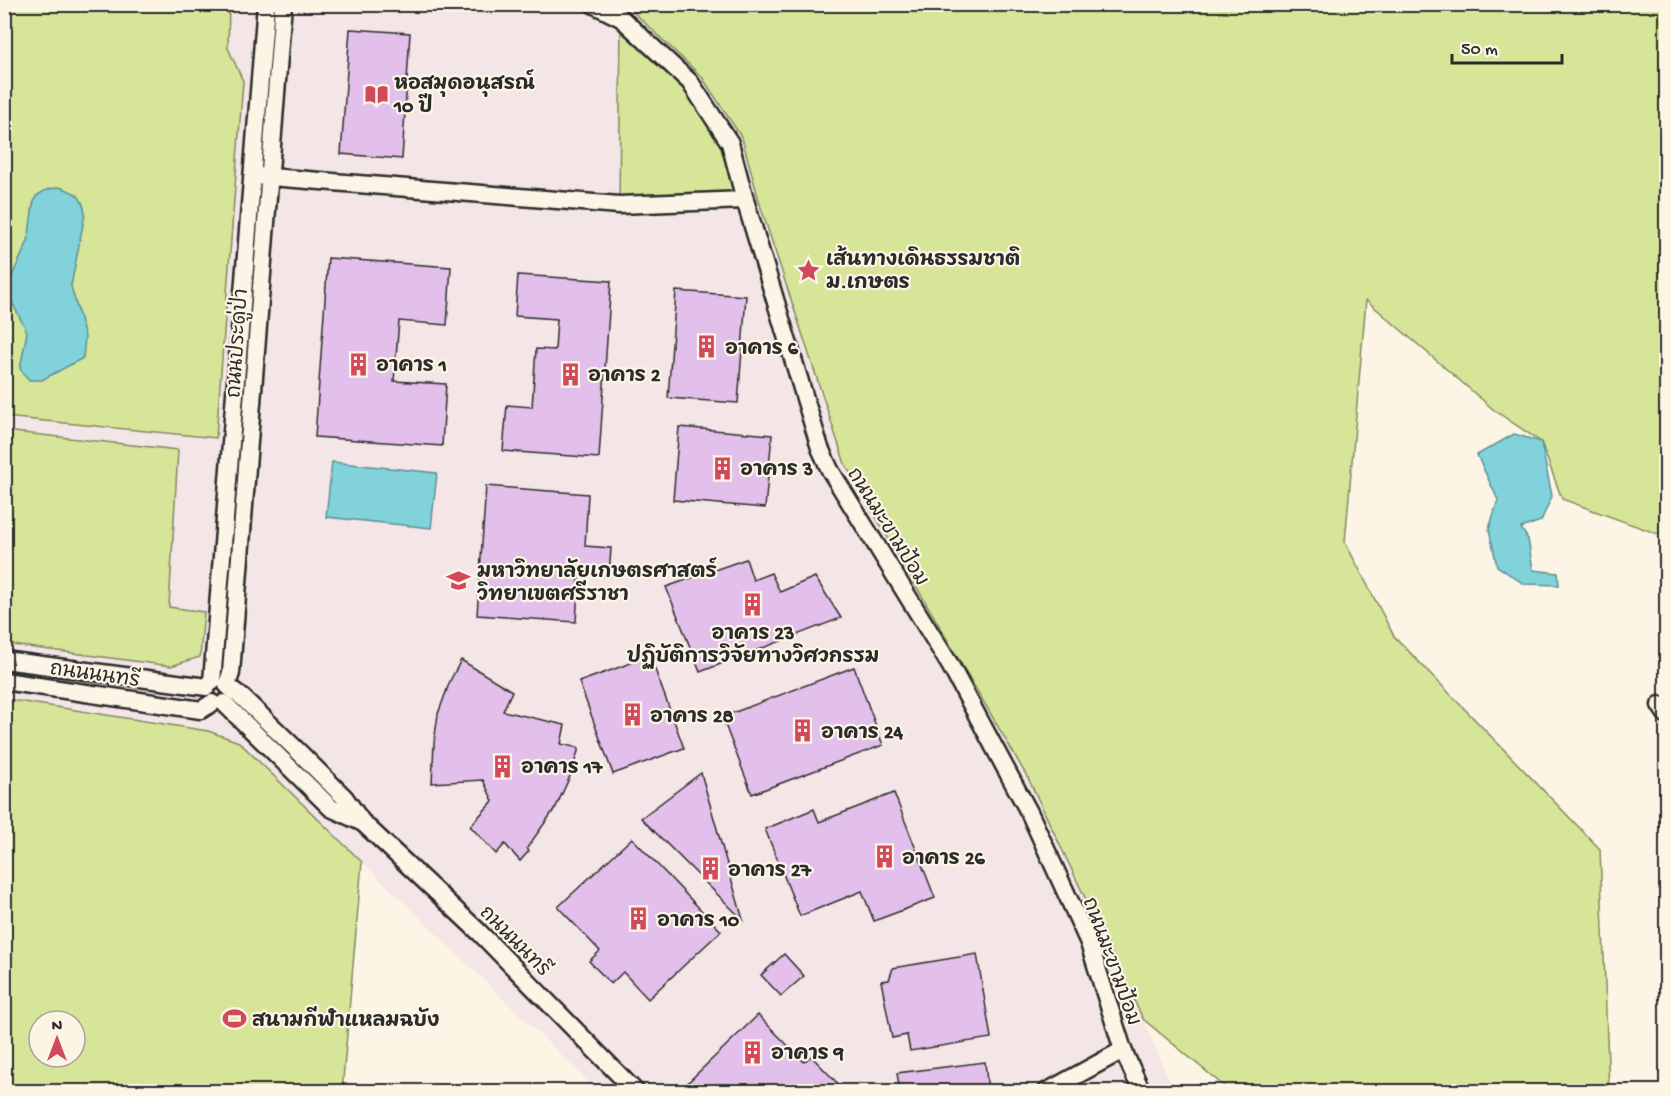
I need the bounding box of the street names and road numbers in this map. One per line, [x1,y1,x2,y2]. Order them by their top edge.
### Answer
street label: ถนนประดู่ป่า [219,287,256,399]
street label: ถนนมะขามป้อม [840,461,937,591]
street label: ถนนนนทรี [48,655,142,694]
street label: ถนนมะขามป้อม [1076,893,1149,1030]
street label: ถนนนนทรี [473,899,557,983]

